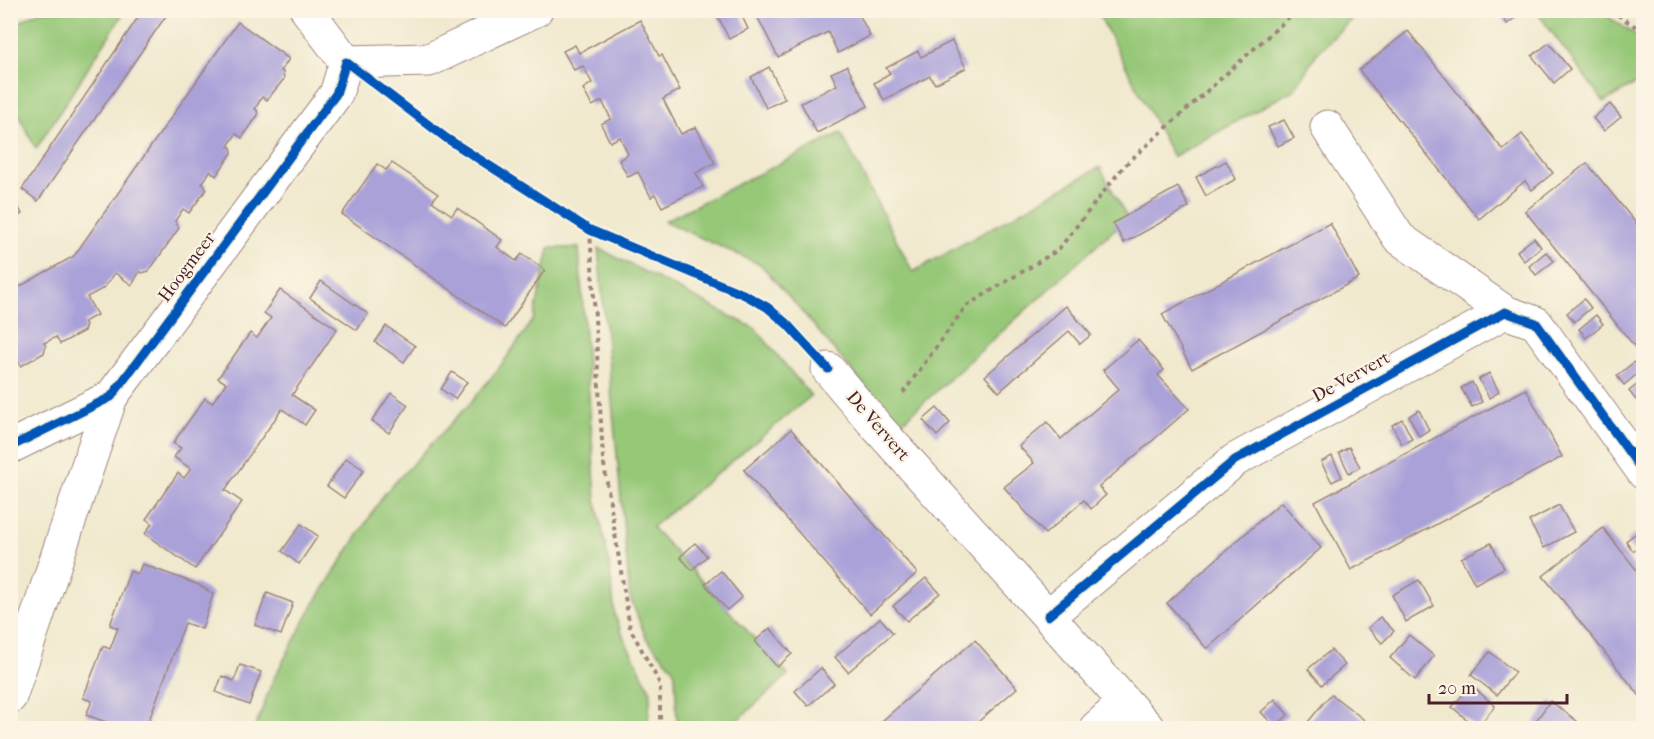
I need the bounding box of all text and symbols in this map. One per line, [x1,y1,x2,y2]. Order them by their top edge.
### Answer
street label: Hoogmeer [154,228,220,306]
street label: De Ververt [1309,347,1394,407]
street label: De Ververt [842,387,914,466]
scale bar [1429,667,1567,705]
text: 20 m [1438,678,1476,699]

